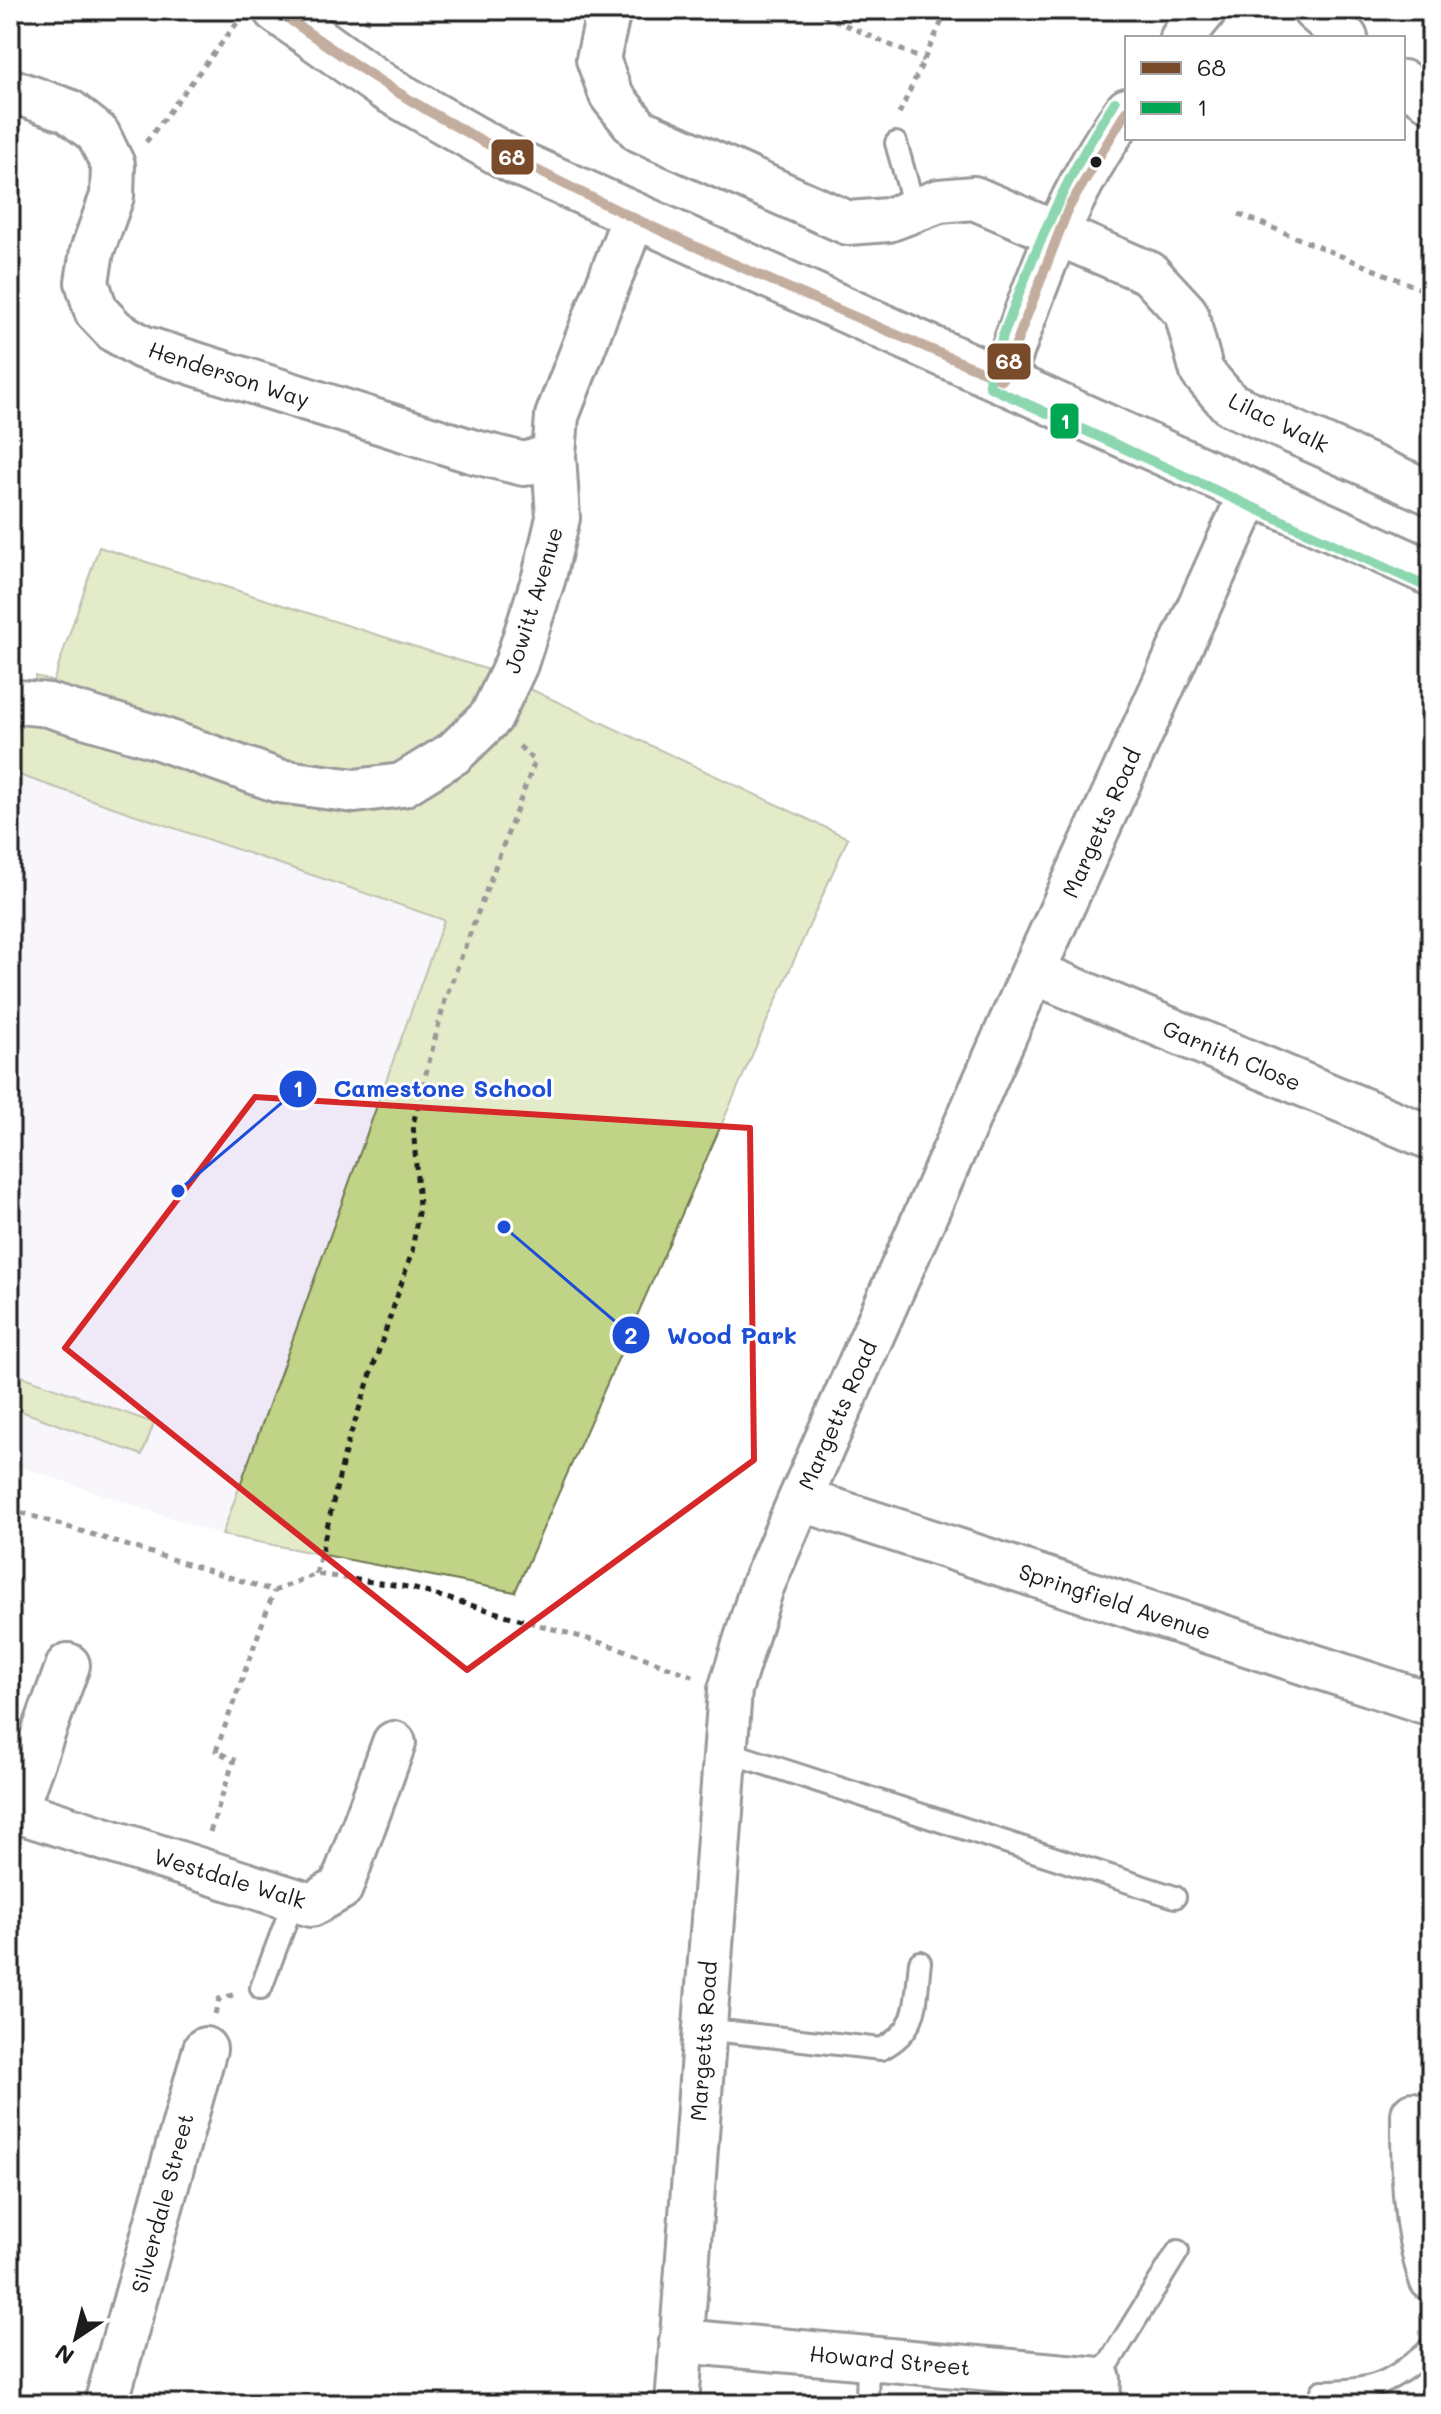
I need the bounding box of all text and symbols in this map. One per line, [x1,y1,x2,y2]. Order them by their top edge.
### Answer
legend [1125,36,1405,140]
text: 68 [1197,51,1226,82]
text: 1 [1197,91,1208,122]
line badge: 68 [490,138,535,176]
text: 68 [499,142,525,171]
unlabelled marker [1088,154,1104,170]
street label: Henderson Way [145,334,313,414]
line badge: 68 [986,342,1032,381]
text: 68 [996,346,1022,375]
street label: Lilac Walk [1224,385,1334,459]
line badge: 1 [1049,402,1080,440]
text: 1 [1060,406,1070,435]
street label: Jowitt Avenue [497,523,569,677]
street label: Margetts Road [1055,744,1147,902]
street label: Garnith Close [1158,1013,1306,1097]
callout: Camestone School [278,1065,569,1113]
text: 1 [293,1072,303,1103]
text: Camestone School [334,1072,552,1103]
callout: Wood Park [611,1311,813,1359]
text: 2 [624,1319,638,1350]
text: Wood Park [667,1319,797,1350]
street label: Margetts Road [791,1336,883,1494]
street label: Springfield Avenue [1015,1556,1215,1646]
street label: Westdale Walk [151,1841,309,1915]
street label: Margetts Road [683,1960,723,2122]
street label: Silverdale Street [124,2110,200,2296]
north arrow [36,2298,116,2378]
text: N [49,2338,79,2371]
street label: Howard Street [808,2339,972,2381]

